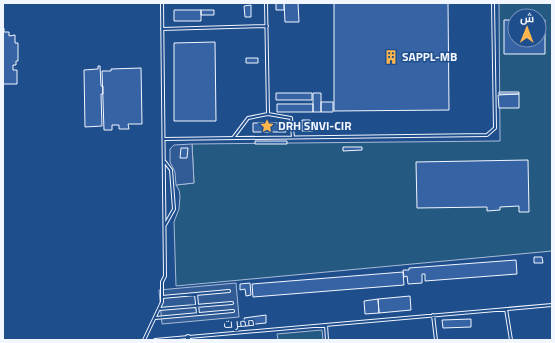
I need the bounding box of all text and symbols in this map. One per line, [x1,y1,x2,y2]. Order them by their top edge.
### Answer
north arrow [507,8,547,48]
text: ش [520,10,534,26]
place label: SAPPL-MB [402,47,457,66]
building icon: SAPPL-MB [383,49,399,65]
place label: DRH SNVI-CIR [278,116,352,135]
place icon: DRH SNVI-CIR [259,118,275,134]
street label: ممر ت [222,312,255,333]

